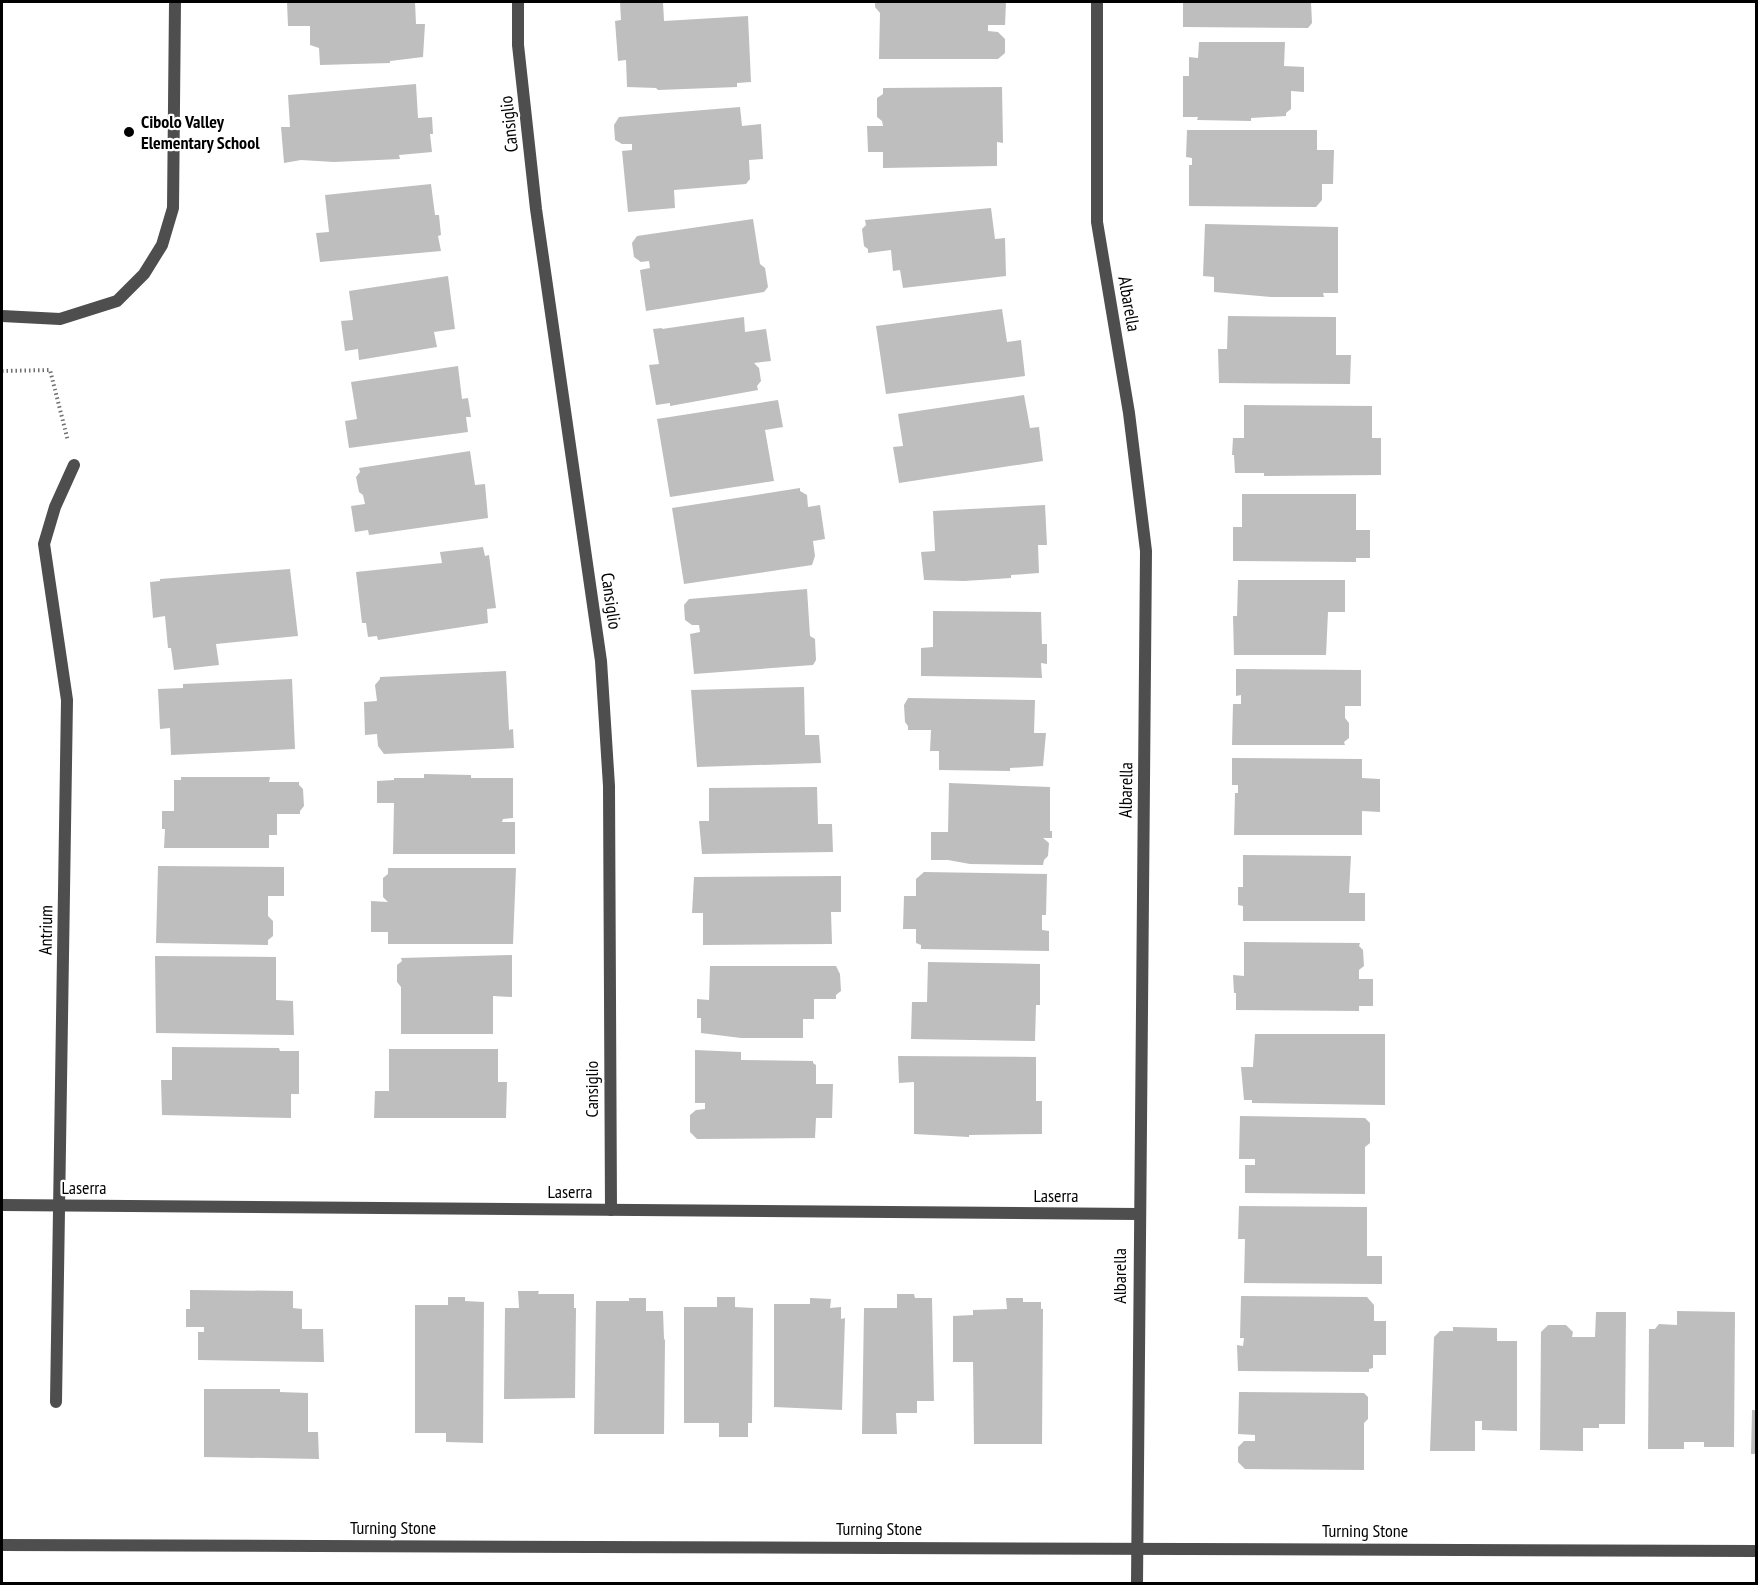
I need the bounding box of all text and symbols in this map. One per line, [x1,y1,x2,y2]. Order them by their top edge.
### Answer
street label: Cansiglio [494,94,523,153]
place label: Cibolo Valley Elementary School [141,110,260,154]
marker: Cibolo Valley Elementary School [122,125,136,139]
street label: Albarella [1113,274,1146,333]
street label: Cansiglio [596,571,627,631]
street label: Albarella [1114,762,1137,818]
street label: Antrium [34,905,57,955]
street label: Cansiglio [580,1060,603,1117]
street label: Laserra [62,1176,107,1199]
street label: Laserra [548,1180,593,1203]
street label: Laserra [1034,1184,1079,1207]
street label: Albarella [1108,1248,1131,1304]
street label: Turning Stone [350,1516,436,1539]
street label: Turning Stone [836,1517,922,1540]
street label: Turning Stone [1322,1519,1408,1542]

